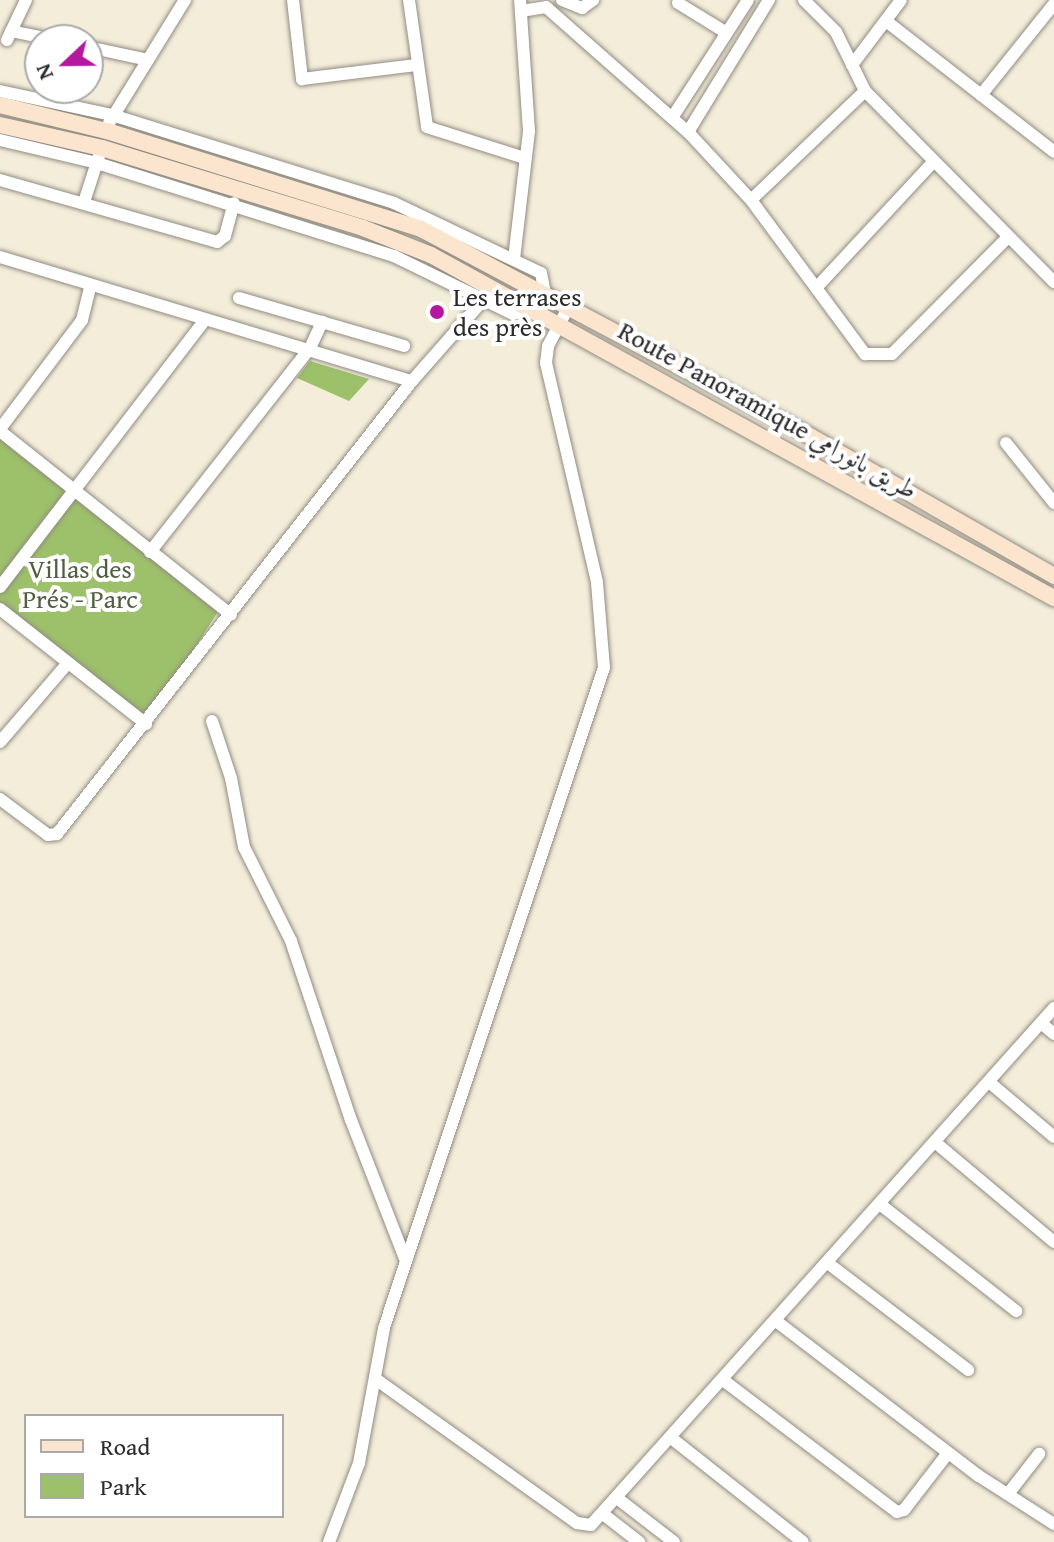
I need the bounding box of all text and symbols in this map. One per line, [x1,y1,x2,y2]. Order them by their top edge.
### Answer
north arrow [24,24,104,104]
text: N [26,59,61,85]
place label: Les terrases des près [453,281,582,342]
marker: Les terrases des près [428,303,446,321]
street label: Route Panoramique طريق بانورامي [613,315,923,505]
park label: Villas des Prés - Parc [22,553,138,614]
legend [24,1414,284,1518]
text: Road [100,1429,150,1464]
text: Park [100,1469,146,1504]

